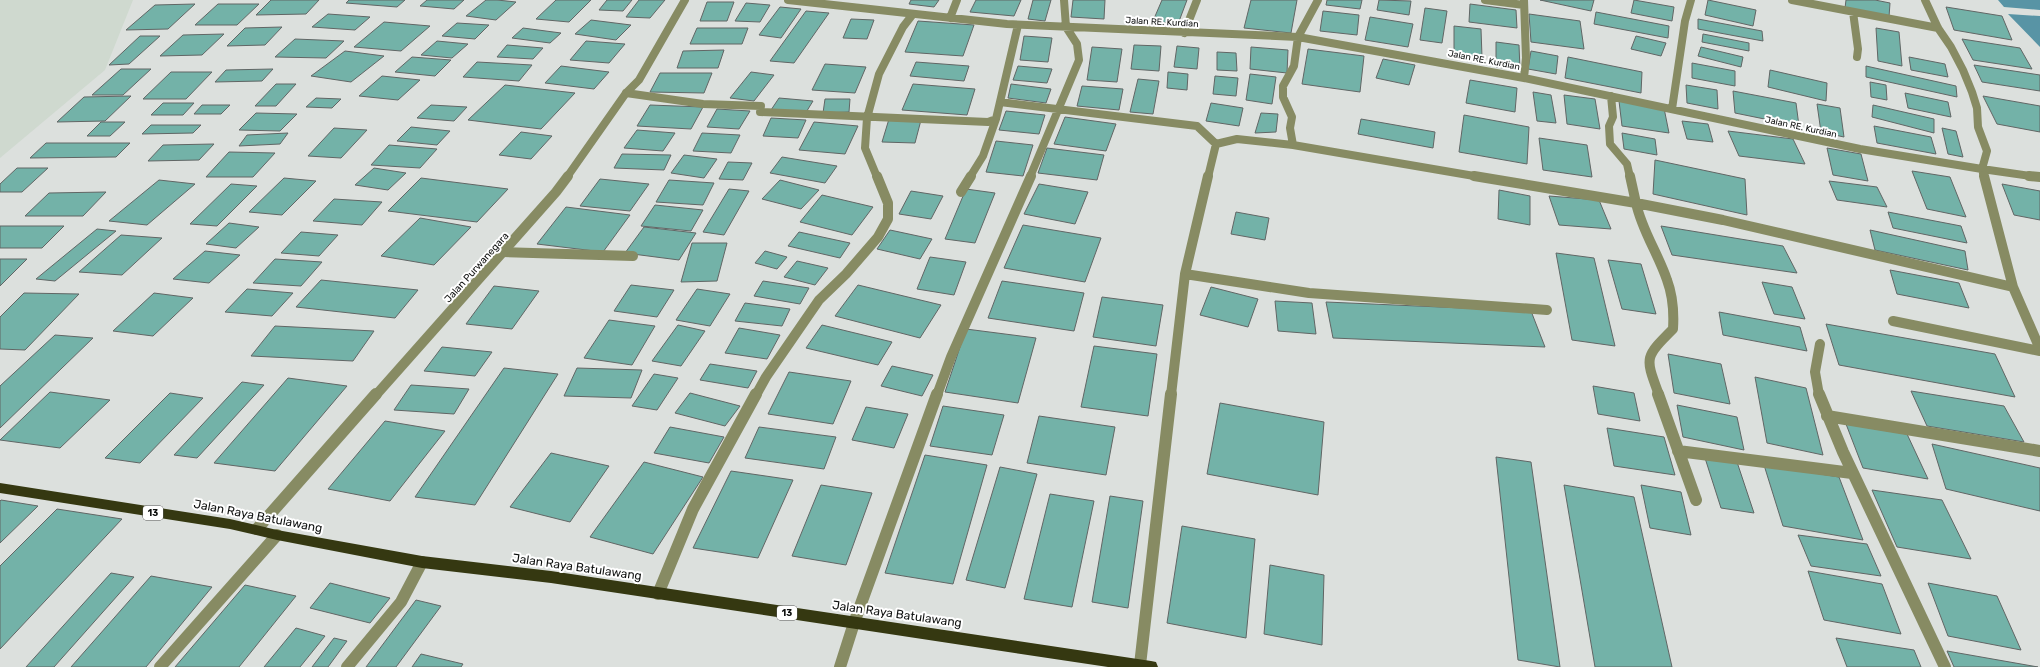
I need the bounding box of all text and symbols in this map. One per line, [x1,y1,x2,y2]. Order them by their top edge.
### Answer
street label: Jalan RE. Kurdian [1125,15,1199,29]
street label: Jalan RE. Kurdian [1447,48,1521,72]
street label: Jalan RE. Kurdian [1764,115,1838,139]
street label: Jalan Purwanegara [442,230,511,305]
street label: Jalan Raya Batulawang [192,497,324,535]
road number: 13 [143,506,163,520]
street label: Jalan Raya Batulawang [511,551,643,583]
street label: Jalan Raya Batulawang [831,598,963,630]
road number: 13 [777,606,797,620]

